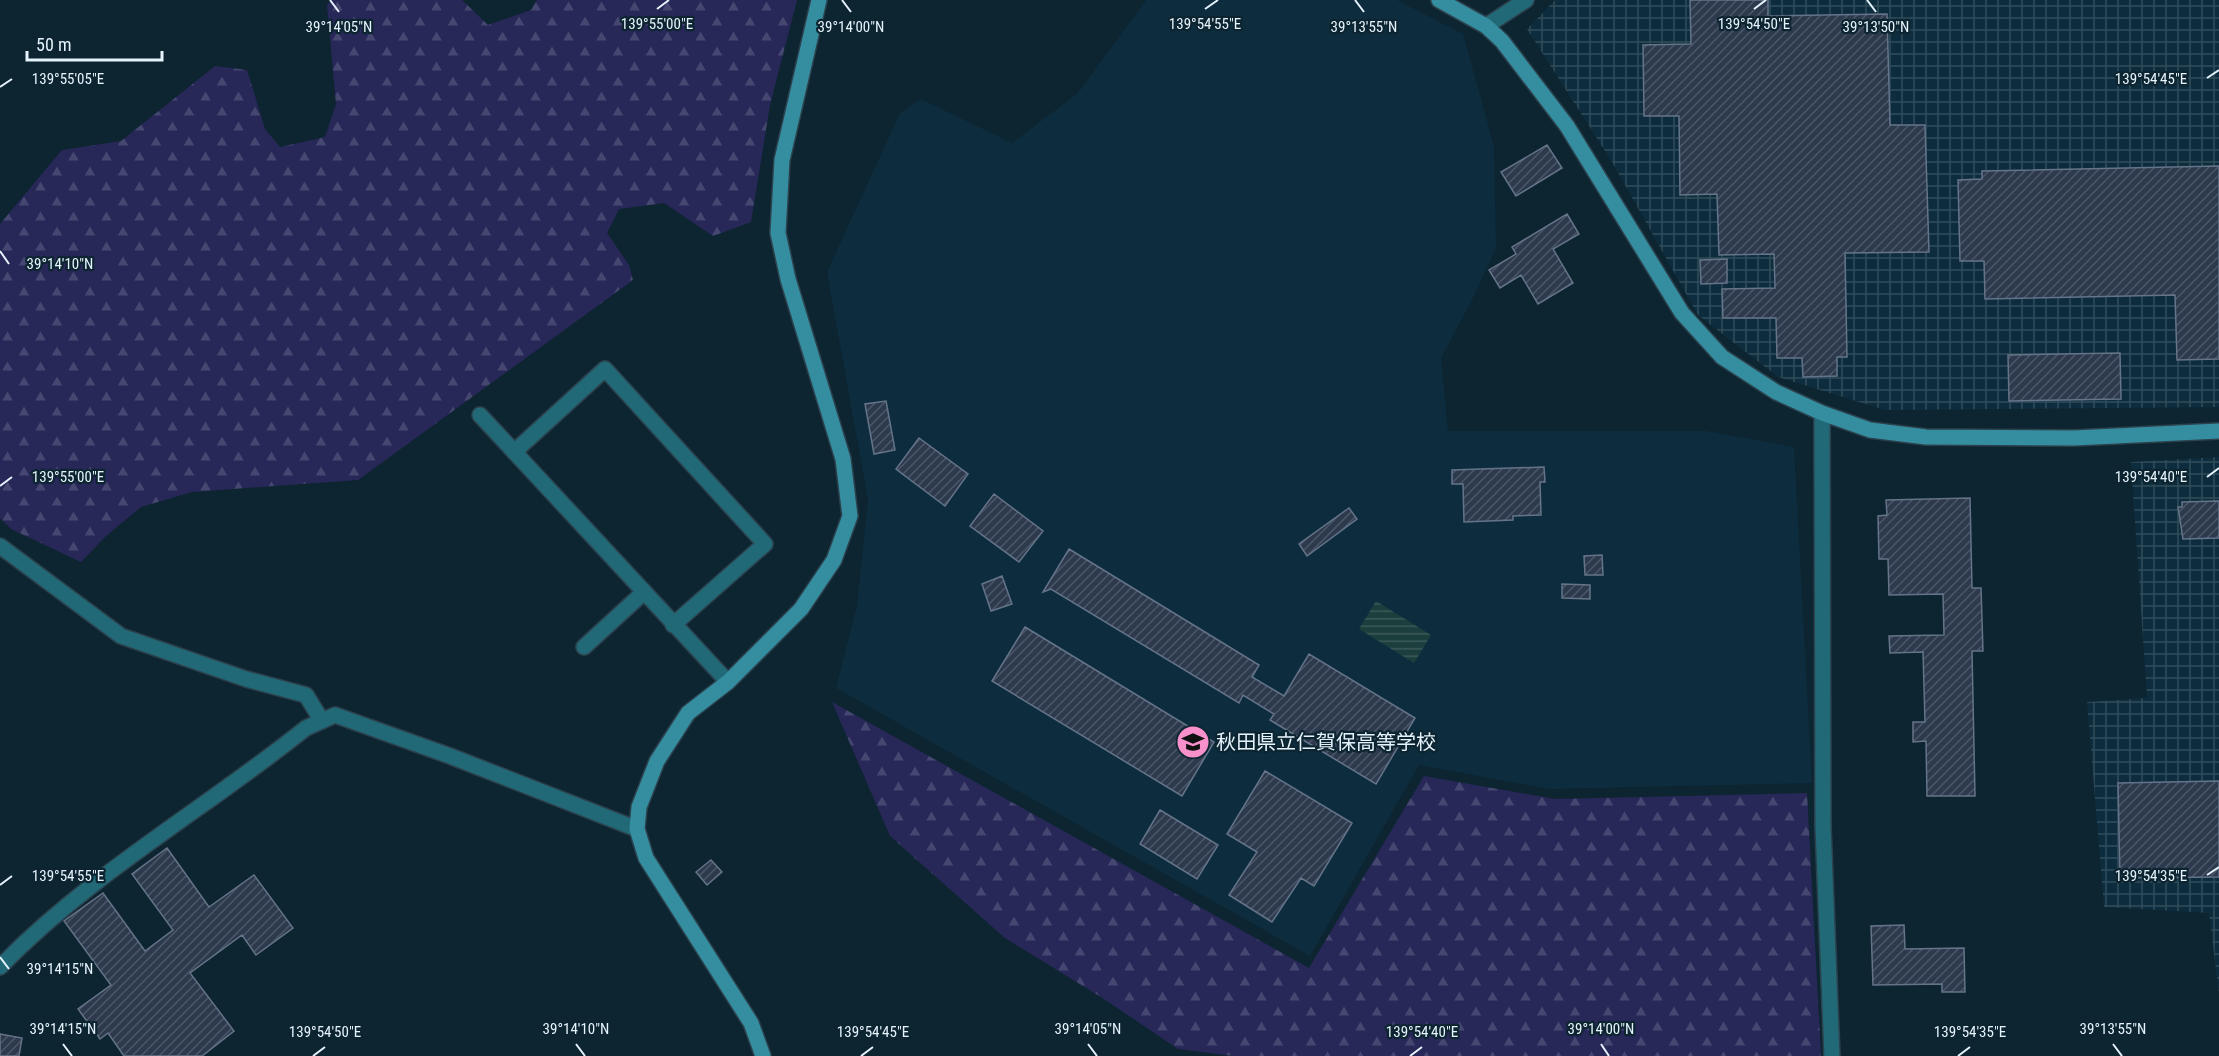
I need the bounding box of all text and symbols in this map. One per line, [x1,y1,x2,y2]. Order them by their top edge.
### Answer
text: 139°55'00"E [621,15,693,33]
text: 139°54'55"E [1169,15,1241,33]
text: 139°54'50"E [1718,15,1790,33]
text: 39°14'05"N [306,18,372,36]
text: 39°14'00"N [818,18,884,36]
text: 39°13'55"N [1331,18,1397,36]
text: 39°13'50"N [1843,18,1909,36]
scale bar [27,24,162,62]
text: 50 m [36,34,71,55]
text: 139°55'05"E [32,70,104,88]
text: 139°54'45"E [2115,70,2187,88]
text: 39°14'10"N [27,255,93,273]
text: 139°55'00"E [32,468,104,486]
text: 139°54'40"E [2115,468,2187,486]
school or university icon: 秋田県立仁賀保高等学校 [1175,724,1211,760]
place label: 秋田県立仁賀保高等学校 [1216,730,1436,754]
text: 139°54'55"E [32,867,104,885]
text: 139°54'35"E [2115,867,2187,885]
text: 39°14'15"N [27,960,93,978]
text: 39°14'15"N [30,1020,96,1038]
text: 39°14'10"N [543,1020,609,1038]
text: 39°14'05"N [1055,1020,1121,1038]
text: 39°14'00"N [1568,1020,1634,1038]
text: 39°13'55"N [2080,1020,2146,1038]
text: 139°54'50"E [289,1023,361,1041]
text: 139°54'45"E [837,1023,909,1041]
text: 139°54'40"E [1386,1023,1458,1041]
text: 139°54'35"E [1934,1023,2006,1041]

